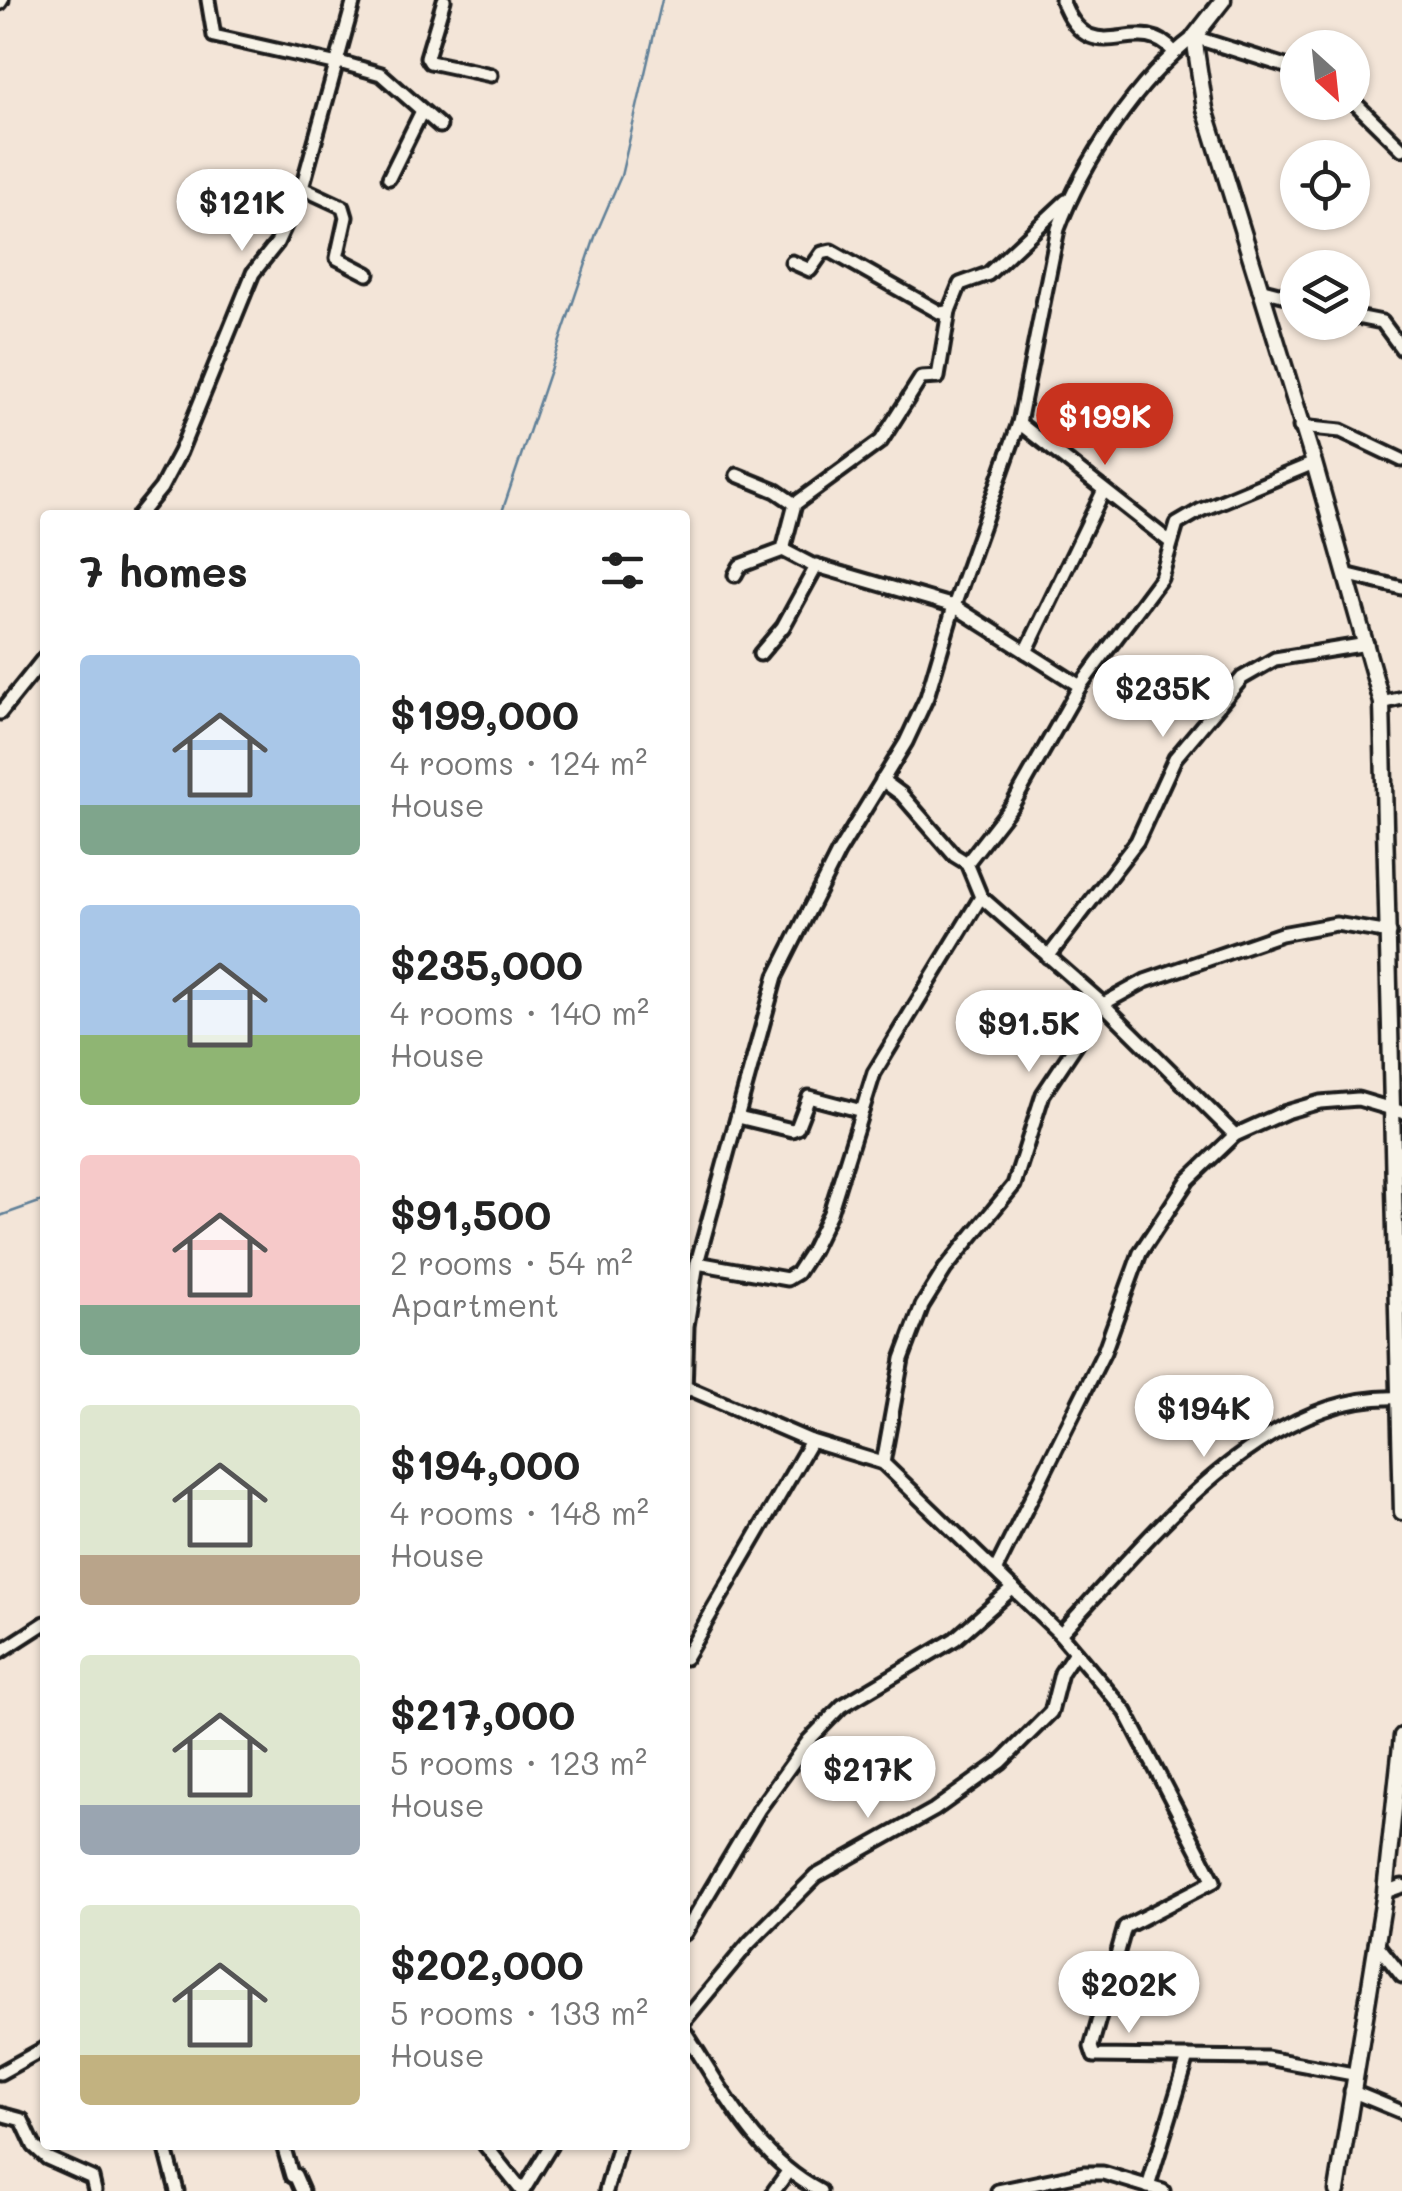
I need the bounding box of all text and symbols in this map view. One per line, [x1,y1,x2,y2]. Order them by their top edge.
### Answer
north arrow [1280,30,1370,120]
map controls [1280,30,1370,340]
button: locate [1280,140,1370,230]
pin: $121K [172,169,312,254]
text: $121K [198,180,286,222]
button: layers [1280,250,1370,340]
pin: $199K [1035,383,1175,468]
text: $199K [1058,394,1152,436]
text: 7 homes [80,543,248,598]
icon: filters [595,543,650,598]
pin: $235K [1093,655,1233,740]
text: $235K [1115,666,1211,708]
text: $199,000 [390,686,579,741]
icon: home [160,695,280,815]
text: 4 rooms · 124 m² [390,741,647,783]
text: House [390,783,485,825]
text: $235,000 [390,936,583,991]
icon: home [160,945,280,1065]
pin: $91.5K [948,990,1110,1075]
text: 4 rooms · 140 m² [390,991,649,1033]
text: $91.5K [978,1001,1080,1043]
text: House [390,1033,485,1075]
text: $91,500 [390,1186,551,1241]
icon: home [160,1195,280,1315]
text: 2 rooms · 54 m² [390,1241,633,1283]
text: Apartment [390,1283,559,1325]
pin: $194K [1134,1375,1274,1460]
text: $194K [1157,1386,1251,1428]
text: $194,000 [390,1436,580,1491]
icon: home [160,1445,280,1565]
text: 4 rooms · 148 m² [390,1491,649,1533]
text: House [390,1533,485,1575]
text: $217,000 [390,1686,575,1741]
icon: home [160,1695,280,1815]
pin: $217K [798,1736,938,1821]
text: 5 rooms · 123 m² [390,1741,647,1783]
text: $217K [823,1747,913,1789]
text: House [390,1783,485,1825]
text: $202,000 [390,1936,584,1991]
icon: home [160,1945,280,2065]
pin: $202K [1059,1951,1199,2036]
text: $202K [1080,1962,1178,2004]
text: 5 rooms · 133 m² [390,1991,648,2033]
text: House [390,2033,485,2075]

